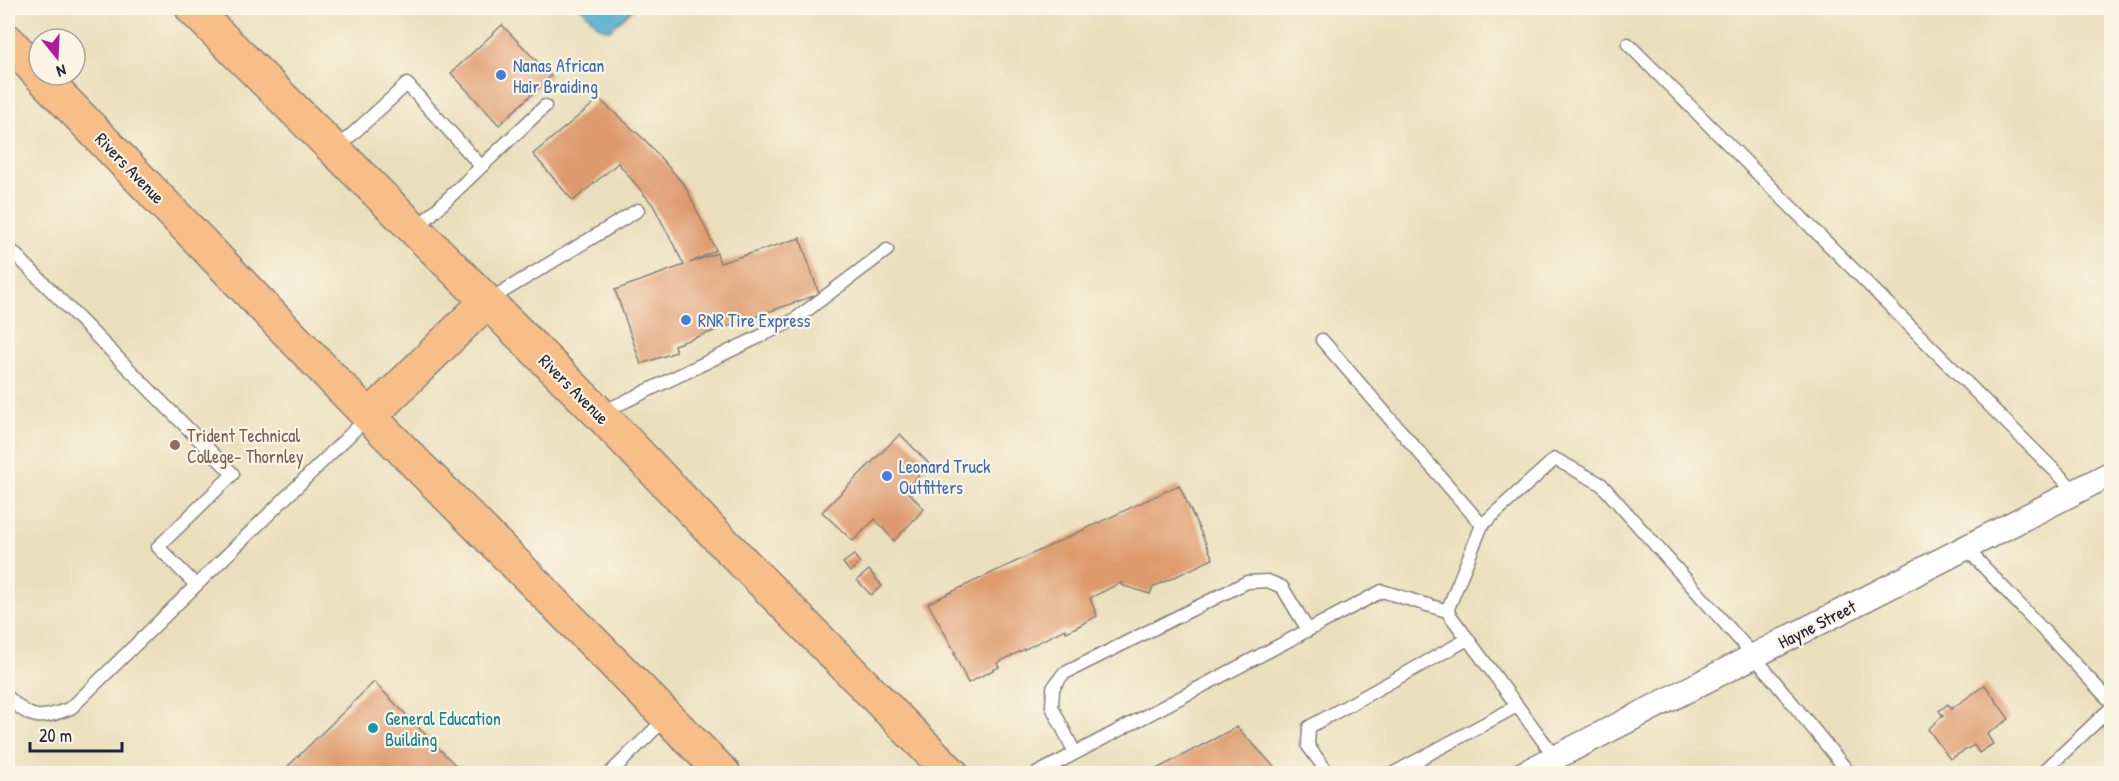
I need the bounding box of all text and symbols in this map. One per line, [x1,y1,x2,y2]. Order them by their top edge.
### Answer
north arrow [27,27,87,87]
place label: Nanas African Hair Braiding [513,53,604,99]
text: N [54,59,69,83]
marker: Nanas African Hair Braiding [494,68,508,82]
street label: Rivers Avenue [90,127,170,209]
place label: RNR Tire Express [698,308,810,333]
marker: RNR Tire Express [679,313,693,327]
street label: Rivers Avenue [533,348,615,430]
place label: Trident Technical College- Thornley [187,423,304,469]
marker: Trident Technical College- Thornley [168,438,182,452]
place label: Leonard Truck Outfitters [899,454,991,500]
marker: Leonard Truck Outfitters [880,469,894,483]
street label: Hayne Street [1774,593,1861,654]
place label: General Education Building [385,706,501,752]
scale bar [30,715,122,753]
marker: General Education Building [366,721,380,735]
text: 20 m [39,723,72,748]

